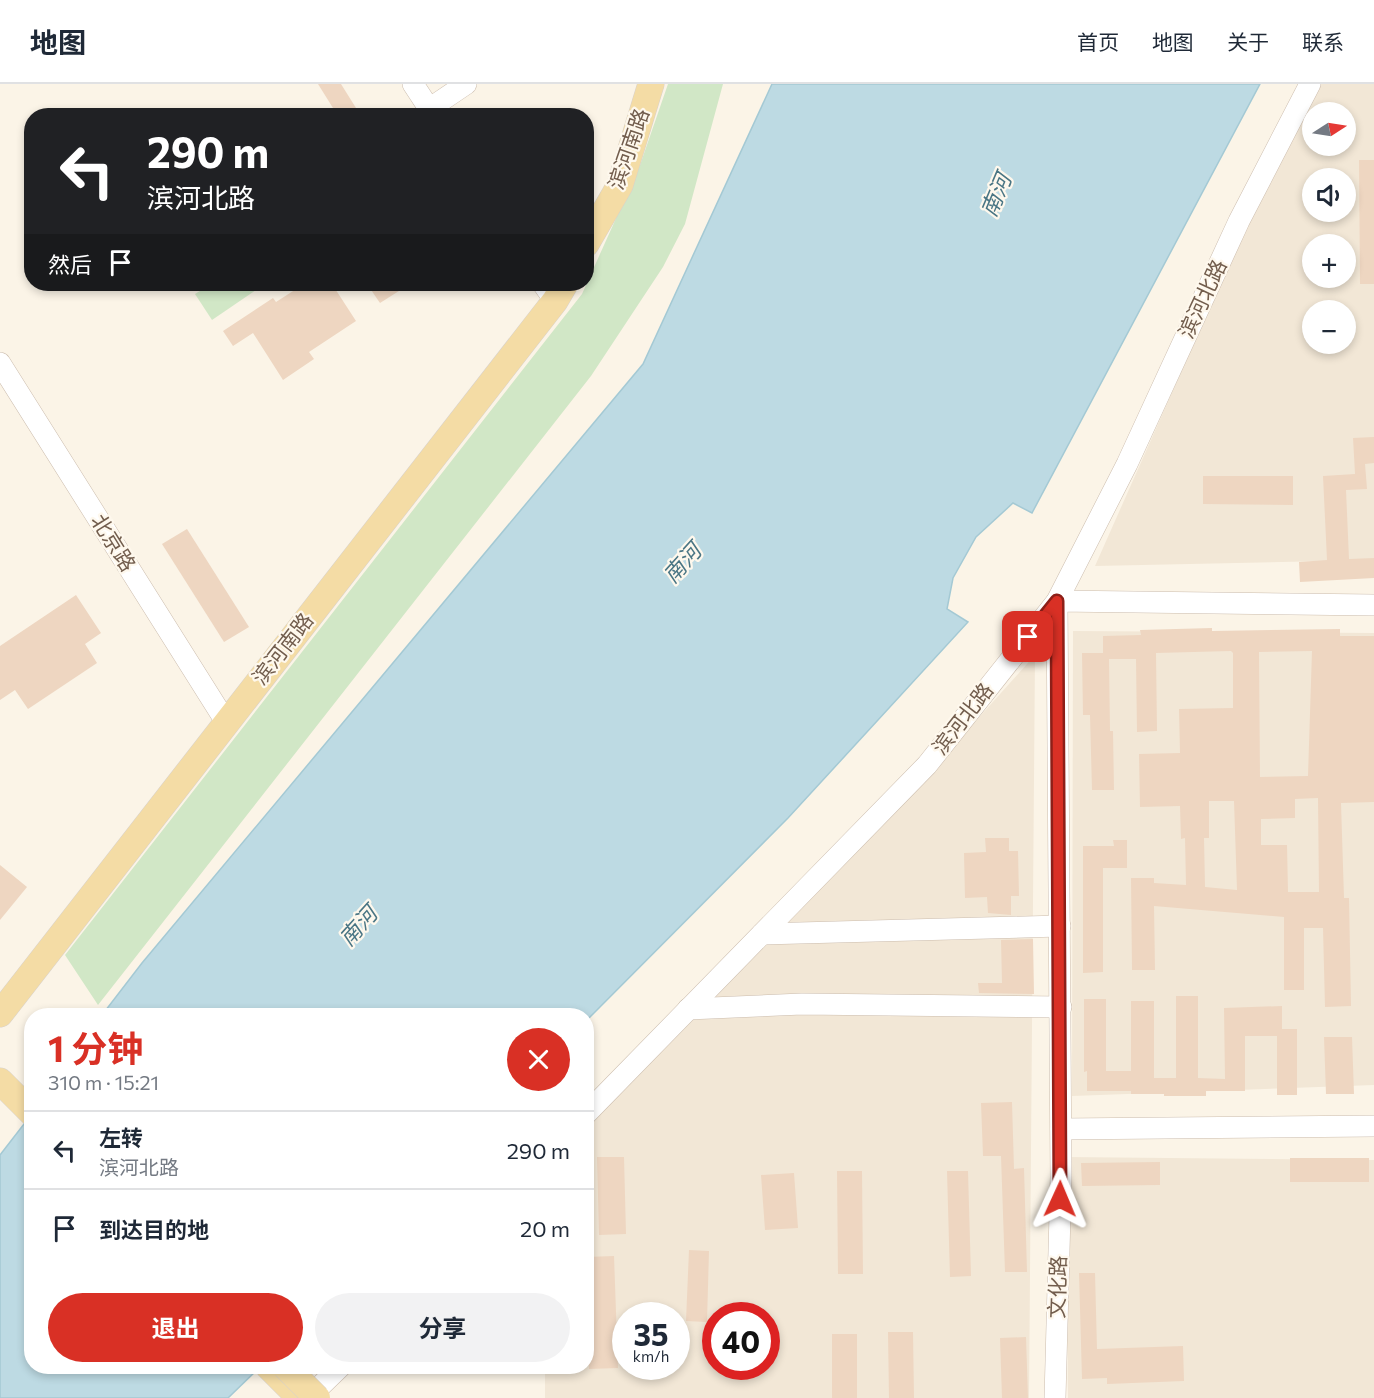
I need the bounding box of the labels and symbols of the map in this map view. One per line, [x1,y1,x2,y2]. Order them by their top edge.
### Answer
north arrow [1302,102,1356,156]
street label: 滨河南路 [602,105,653,192]
water label: 南河 [975,166,1018,220]
street label: 滨河北路 [1173,255,1231,342]
street label: 北京路 [87,509,142,576]
water label: 南河 [657,534,709,588]
street label: 滨河南路 [246,607,318,689]
pin [1002,611,1053,662]
street label: 滨河北路 [926,677,998,759]
water label: 南河 [333,897,385,951]
position arrow [1028,1167,1092,1231]
street label: 文化路 [1043,1255,1070,1319]
speed limit sign: 40 [702,1302,780,1380]

